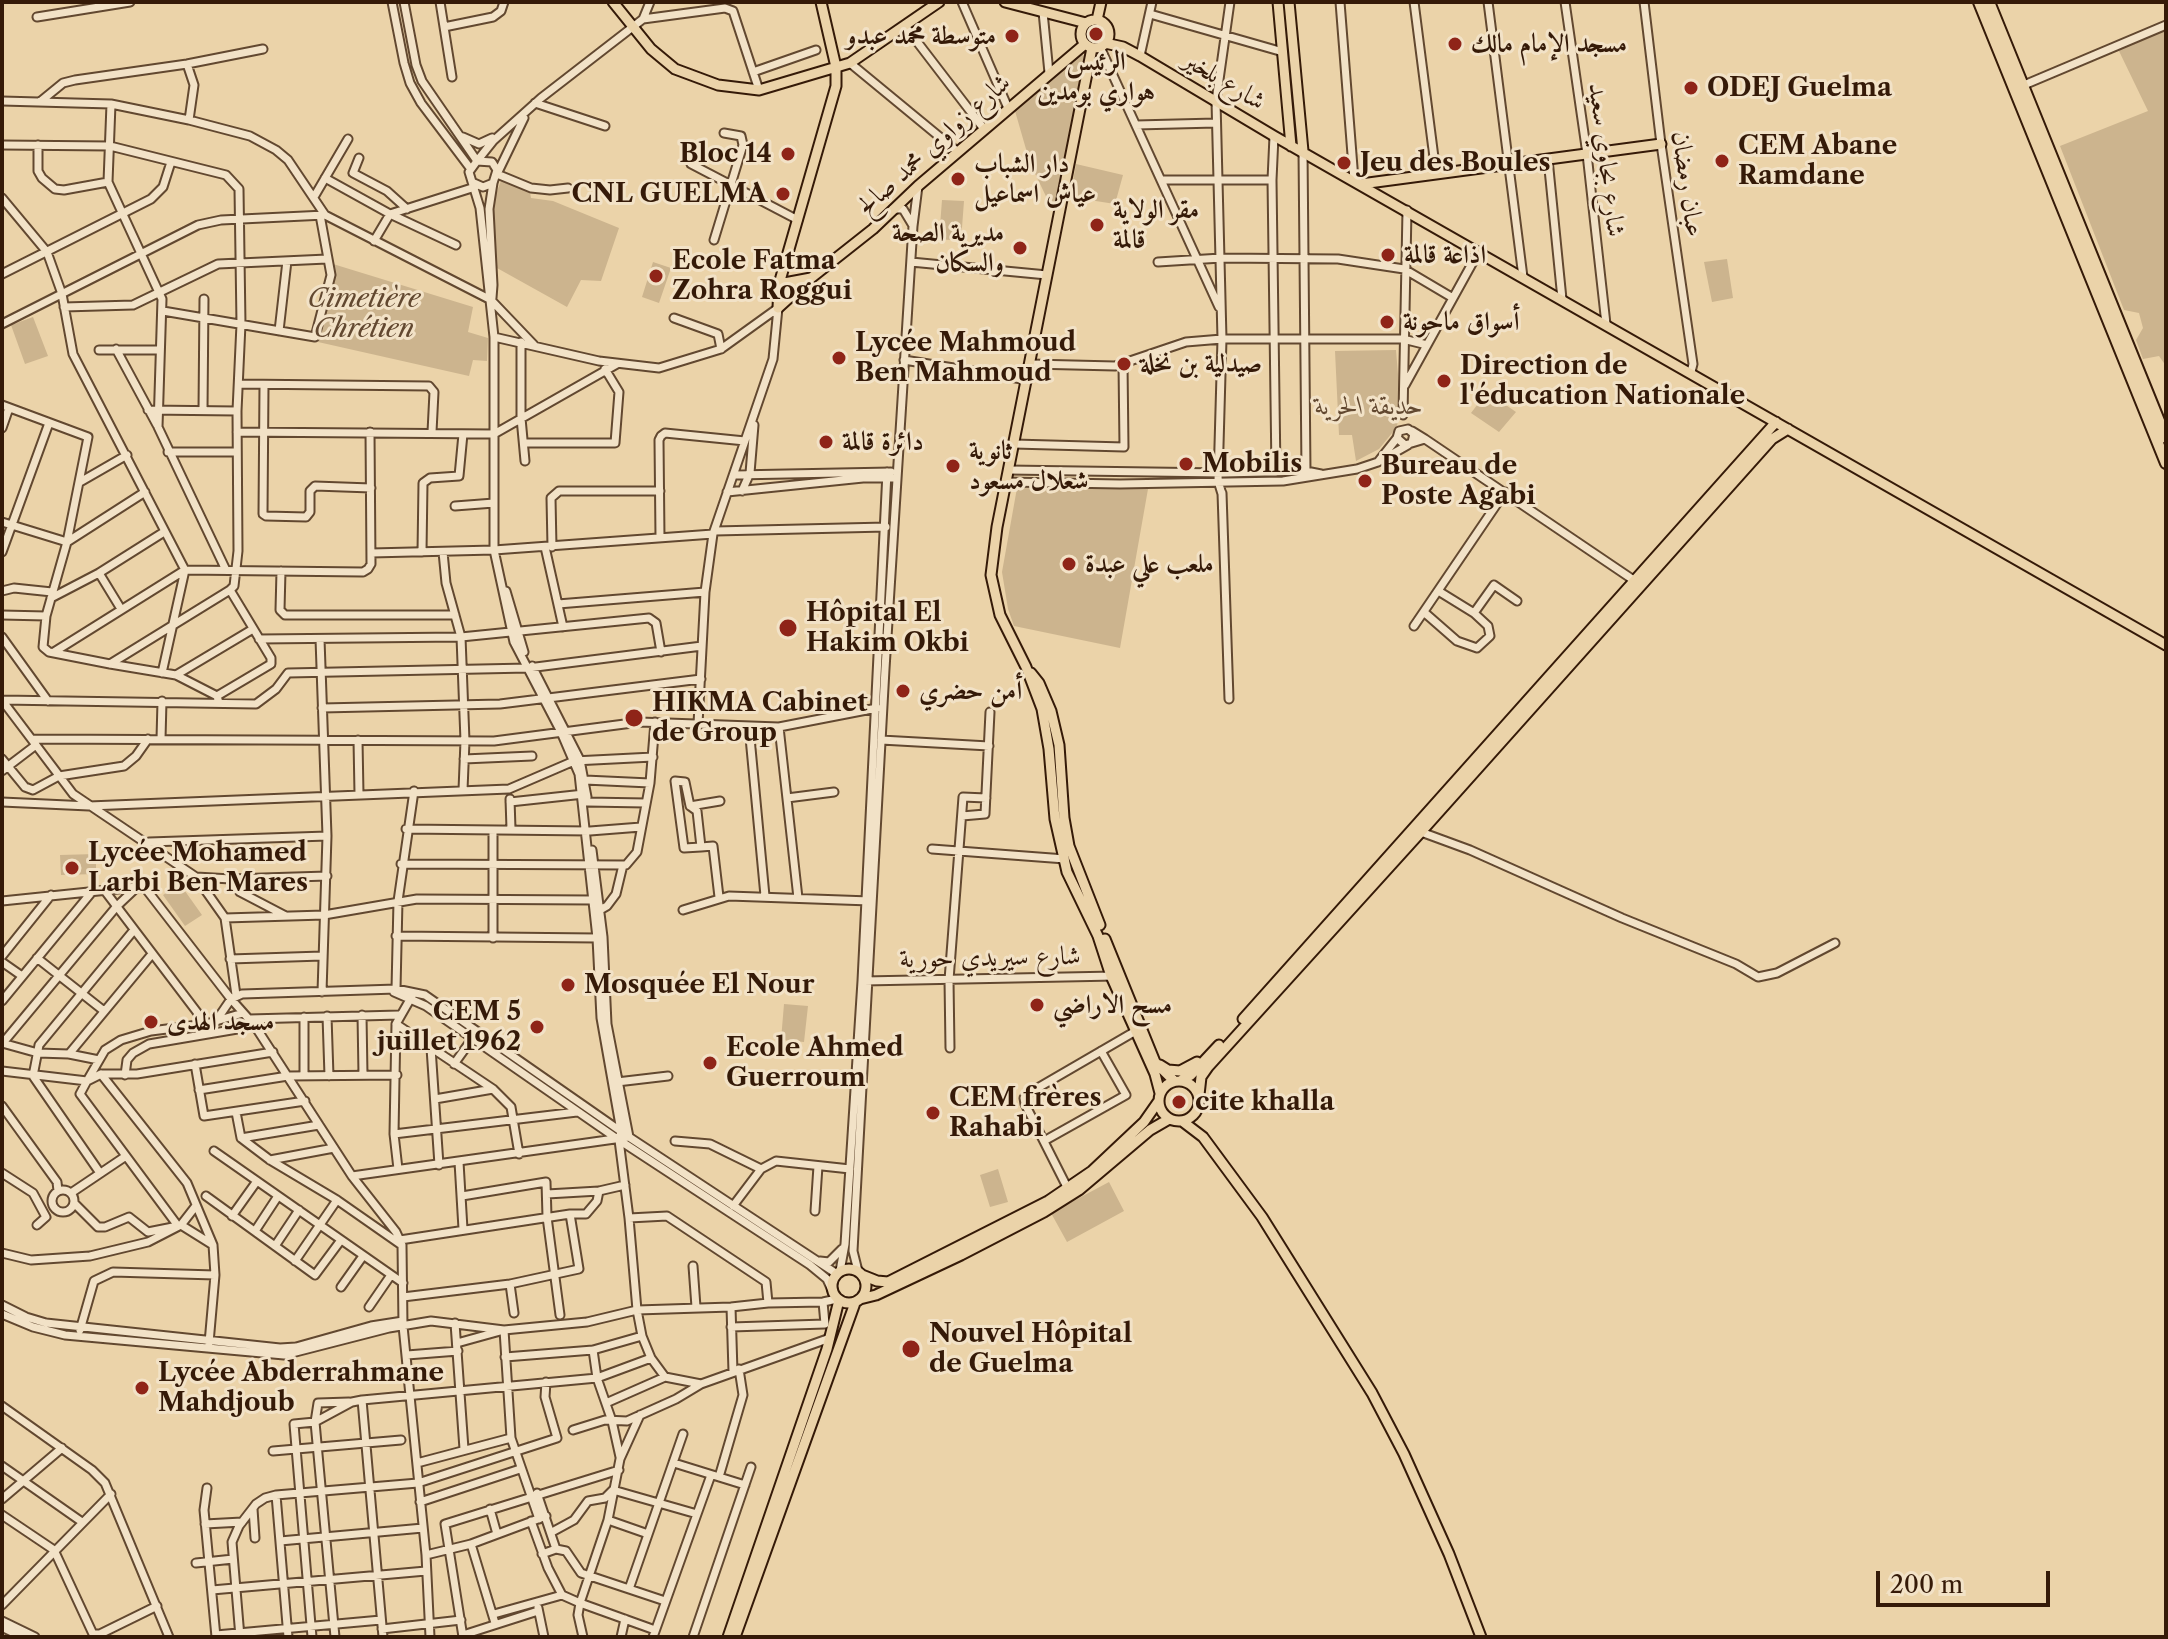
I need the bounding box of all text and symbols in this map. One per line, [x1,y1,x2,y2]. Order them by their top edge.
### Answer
place label: متوسطة محمد عبدو [846,20,996,52]
marker: الرئيس هواري بومدين [1087,25,1105,43]
marker: متوسطة محمد عبدو [1003,27,1021,45]
place label: مسجد الإمام مالك [1471,28,1627,60]
marker: مسجد الإمام مالك [1446,35,1464,53]
street label: شارع بلخير [1177,44,1271,118]
place label: الرئيس هواري بومدين [1037,46,1155,108]
street label: شارع زواوي محمد صالح [851,68,1017,222]
place label: ODEJ Guelma [1707,72,1892,104]
marker: ODEJ Guelma [1682,79,1700,97]
street label: شارع بجاوي سعيد [1581,81,1631,239]
street label: عبان رمضان [1664,129,1710,239]
place label: CEM Abane Ramdane [1738,130,1897,192]
place label: Bloc 14 [679,138,772,170]
marker: Bloc 14 [779,145,797,163]
place label: Jeu des Boules [1360,147,1551,179]
place label: دار الشباب عياش اسماعيل [974,148,1096,210]
marker: CEM Abane Ramdane [1713,152,1731,170]
marker: Jeu des Boules [1335,154,1353,172]
marker: دار الشباب عياش اسماعيل [949,170,967,188]
place label: CNL GUELMA [571,178,767,210]
marker: CNL GUELMA [774,185,792,203]
place label: مقر الولاية قالمة [1113,194,1199,256]
marker: مقر الولاية قالمة [1088,216,1106,234]
place label: مديرية الصحة والسكان [892,217,1004,278]
marker: مديرية الصحة والسكان [1011,239,1029,257]
place label: اذاعة قالمة [1404,239,1486,271]
place label: Ecole Fatma Zohra Roggui [672,245,852,306]
marker: اذاعة قالمة [1379,246,1397,264]
marker: Ecole Fatma Zohra Roggui [647,267,665,285]
park label: Cimetière Chrétien [308,283,420,344]
place label: أسواق ماحونة [1403,306,1520,338]
marker: أسواق ماحونة [1378,313,1396,331]
place label: Lycée Mahmoud Ben Mahmoud [855,327,1076,388]
place label: صيدلية بن نخلة [1140,348,1262,380]
marker: Lycée Mahmoud Ben Mahmoud [830,349,848,367]
place label: Direction de l'éducation Nationale [1460,350,1745,412]
marker: صيدلية بن نخلة [1115,355,1133,373]
marker: Direction de l'éducation Nationale [1435,372,1453,390]
park label: حديقة الحرية [1315,390,1423,422]
place label: دائرة قالمة [842,426,924,458]
marker: دائرة قالمة [817,433,835,451]
place label: ثانوية شعلال مسعود [969,435,1089,496]
place label: Mobilis [1202,448,1302,480]
place label: Bureau de Poste Agabi [1381,450,1535,512]
marker: Mobilis [1177,455,1195,473]
marker: ثانوية شعلال مسعود [944,457,962,475]
marker: Bureau de Poste Agabi [1356,472,1374,490]
place label: ملعب علي عبدة [1085,548,1214,580]
marker: ملعب علي عبدة [1060,555,1078,573]
place label: Hôpital El Hakim Okbi [806,597,969,658]
marker: Hôpital El Hakim Okbi [777,617,799,639]
place label: أمن حضري [919,675,1022,707]
marker: أمن حضري [894,682,912,700]
place label: HIKMA Cabinet de Group [652,687,868,748]
marker: HIKMA Cabinet de Group [623,707,645,729]
place label: Lycée Mohamed Larbi Ben Mares [88,837,308,898]
marker: Lycée Mohamed Larbi Ben Mares [63,859,81,877]
street label: شارع سيريدي حورية [899,941,1081,975]
place label: Mosquée El Nour [584,969,814,1001]
marker: Mosquée El Nour [559,976,577,994]
place label: مسح الاراضي [1053,989,1172,1021]
place label: CEM 5 juillet 1962 [377,996,521,1058]
marker: مسح الاراضي [1028,996,1046,1014]
place label: مسجد الهدى [167,1006,274,1038]
marker: مسجد الهدى [142,1013,160,1031]
marker: CEM 5 juillet 1962 [528,1018,546,1036]
place label: Ecole Ahmed Guerroum [726,1032,904,1094]
marker: Ecole Ahmed Guerroum [701,1054,719,1072]
place label: CEM frères Rahabi [949,1082,1102,1144]
place label: cite khalla [1195,1086,1334,1118]
marker: cite khalla [1170,1093,1188,1111]
marker: CEM frères Rahabi [924,1104,942,1122]
place label: Nouvel Hôpital de Guelma [929,1318,1132,1380]
marker: Nouvel Hôpital de Guelma [900,1338,922,1360]
place label: Lycée Abderrahmane Mahdjoub [158,1357,444,1418]
marker: Lycée Abderrahmane Mahdjoub [133,1379,151,1397]
scale bar [1880,1555,2054,1605]
text: 200 m [1890,1570,1963,1599]

